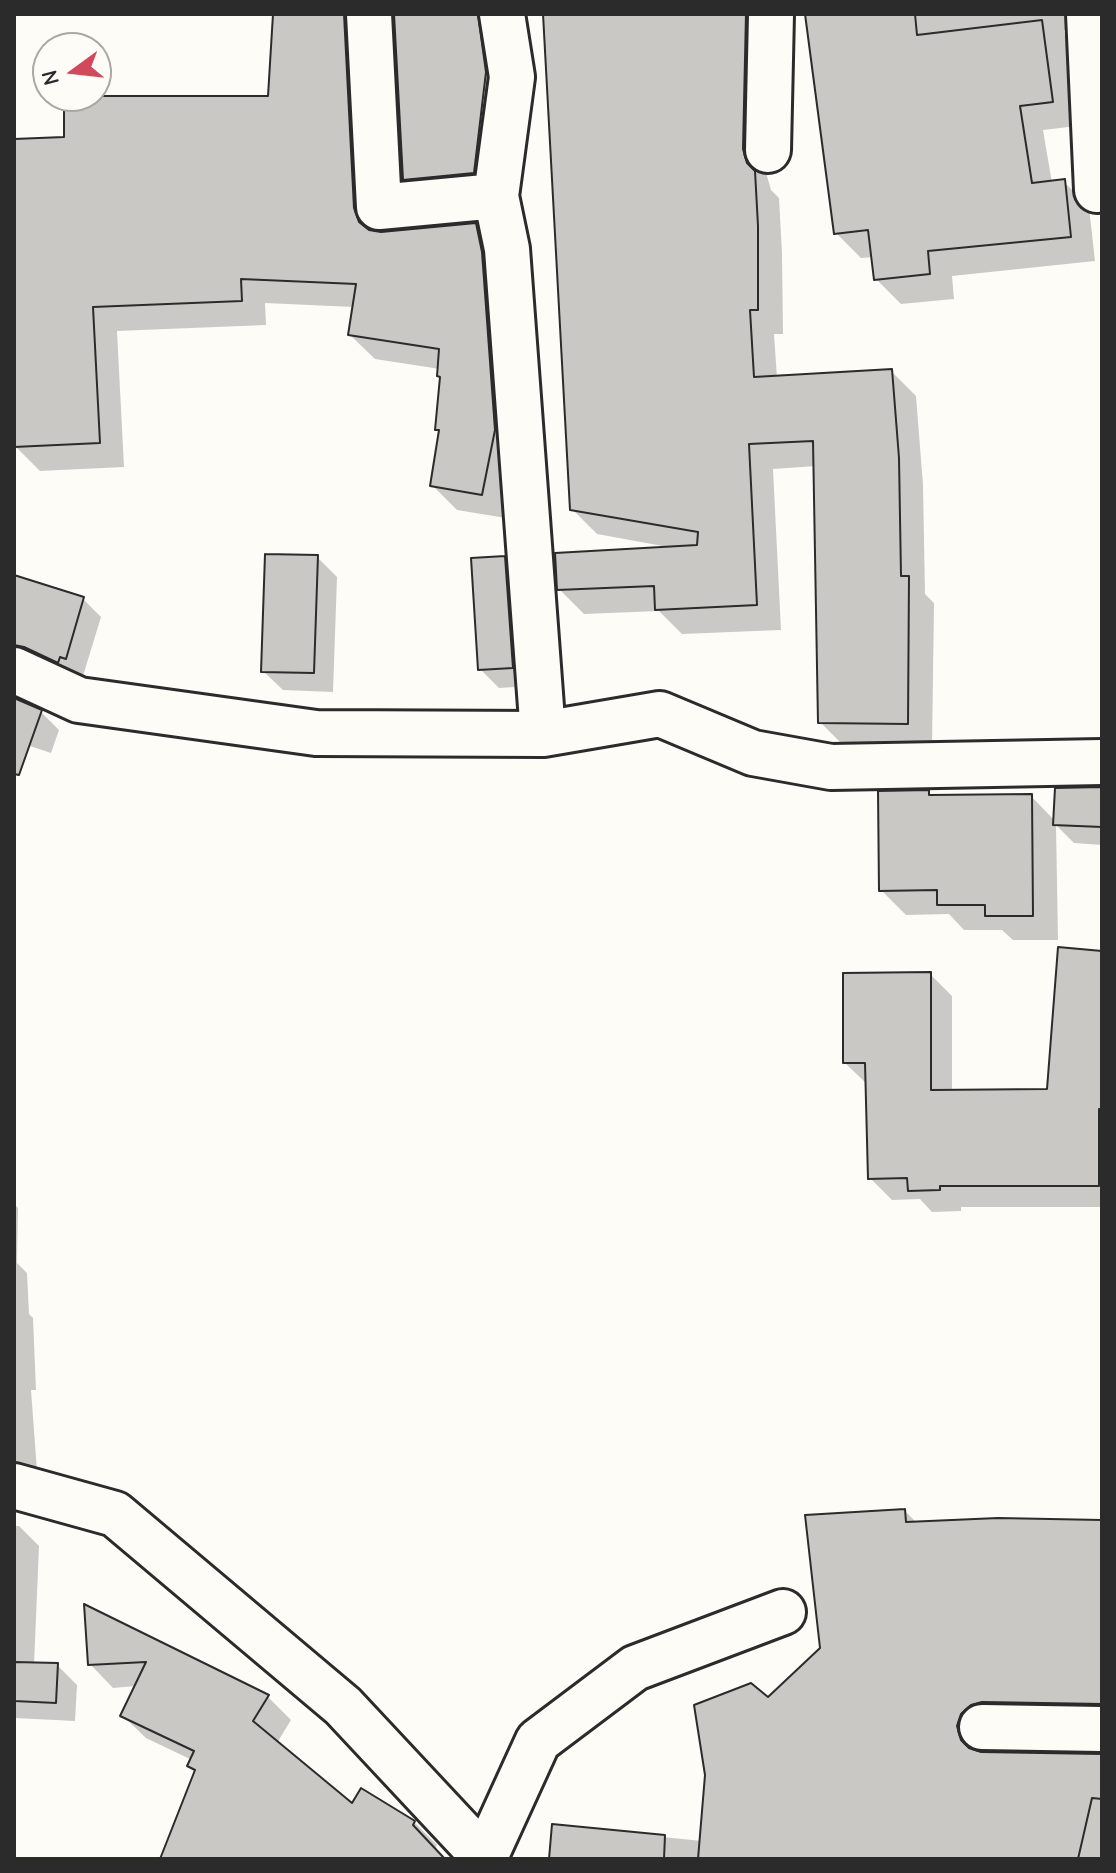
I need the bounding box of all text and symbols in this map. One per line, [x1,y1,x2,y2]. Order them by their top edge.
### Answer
north arrow [32,32,112,112]
text: N [36,67,65,88]

